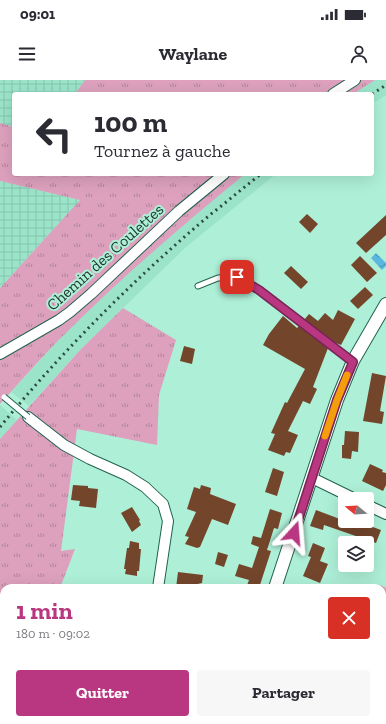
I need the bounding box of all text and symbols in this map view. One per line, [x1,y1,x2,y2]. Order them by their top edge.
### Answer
text: 09:01 [20,5,55,23]
icon: menu [16,43,38,65]
text: Waylane [159,43,227,65]
icon: person [348,43,370,65]
text: 100 m [94,106,167,139]
icon: left [28,108,80,160]
text: Tournez à gauche [94,140,230,162]
street label: Chemin des Coulettes [43,200,167,314]
pin [220,260,254,294]
icon: arrive [226,266,248,288]
north arrow [338,492,374,528]
map controls [338,492,374,572]
position arrow [273,512,315,554]
button: layers [338,536,374,572]
text: 1 min [16,596,73,625]
button: close [328,597,370,639]
text: 180 m · 09:02 [16,626,90,641]
button: Quitter [16,670,189,716]
button: Partager [197,670,370,716]

